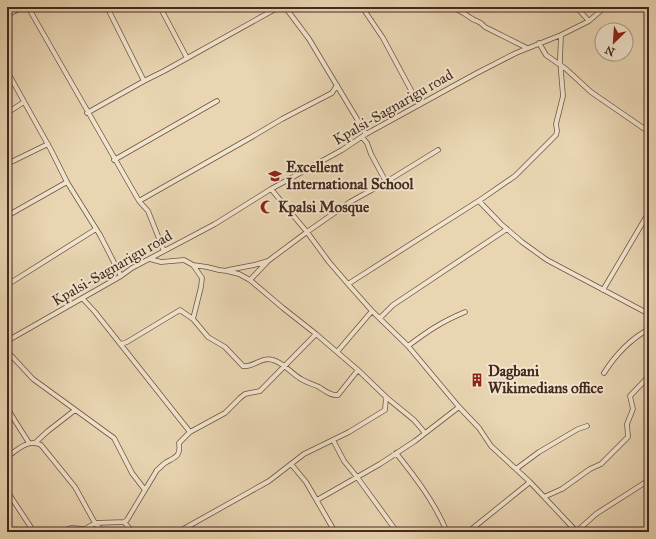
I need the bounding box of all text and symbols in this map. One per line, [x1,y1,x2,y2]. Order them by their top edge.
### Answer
north arrow [594,22,634,62]
text: N [602,42,617,58]
street label: Kpalsi-Sagnarigu road [330,65,457,149]
place label: Excellent International School [286,158,414,193]
school or university icon: Excellent International School [267,168,283,184]
place label: Kpalsi Mosque [278,198,370,217]
mosque icon: Kpalsi Mosque [259,199,275,215]
street label: Kpalsi-Sagnarigu road [49,226,176,310]
place label: Dagbani Wikimedians office [488,362,604,397]
building icon: Dagbani Wikimedians office [469,372,485,388]

